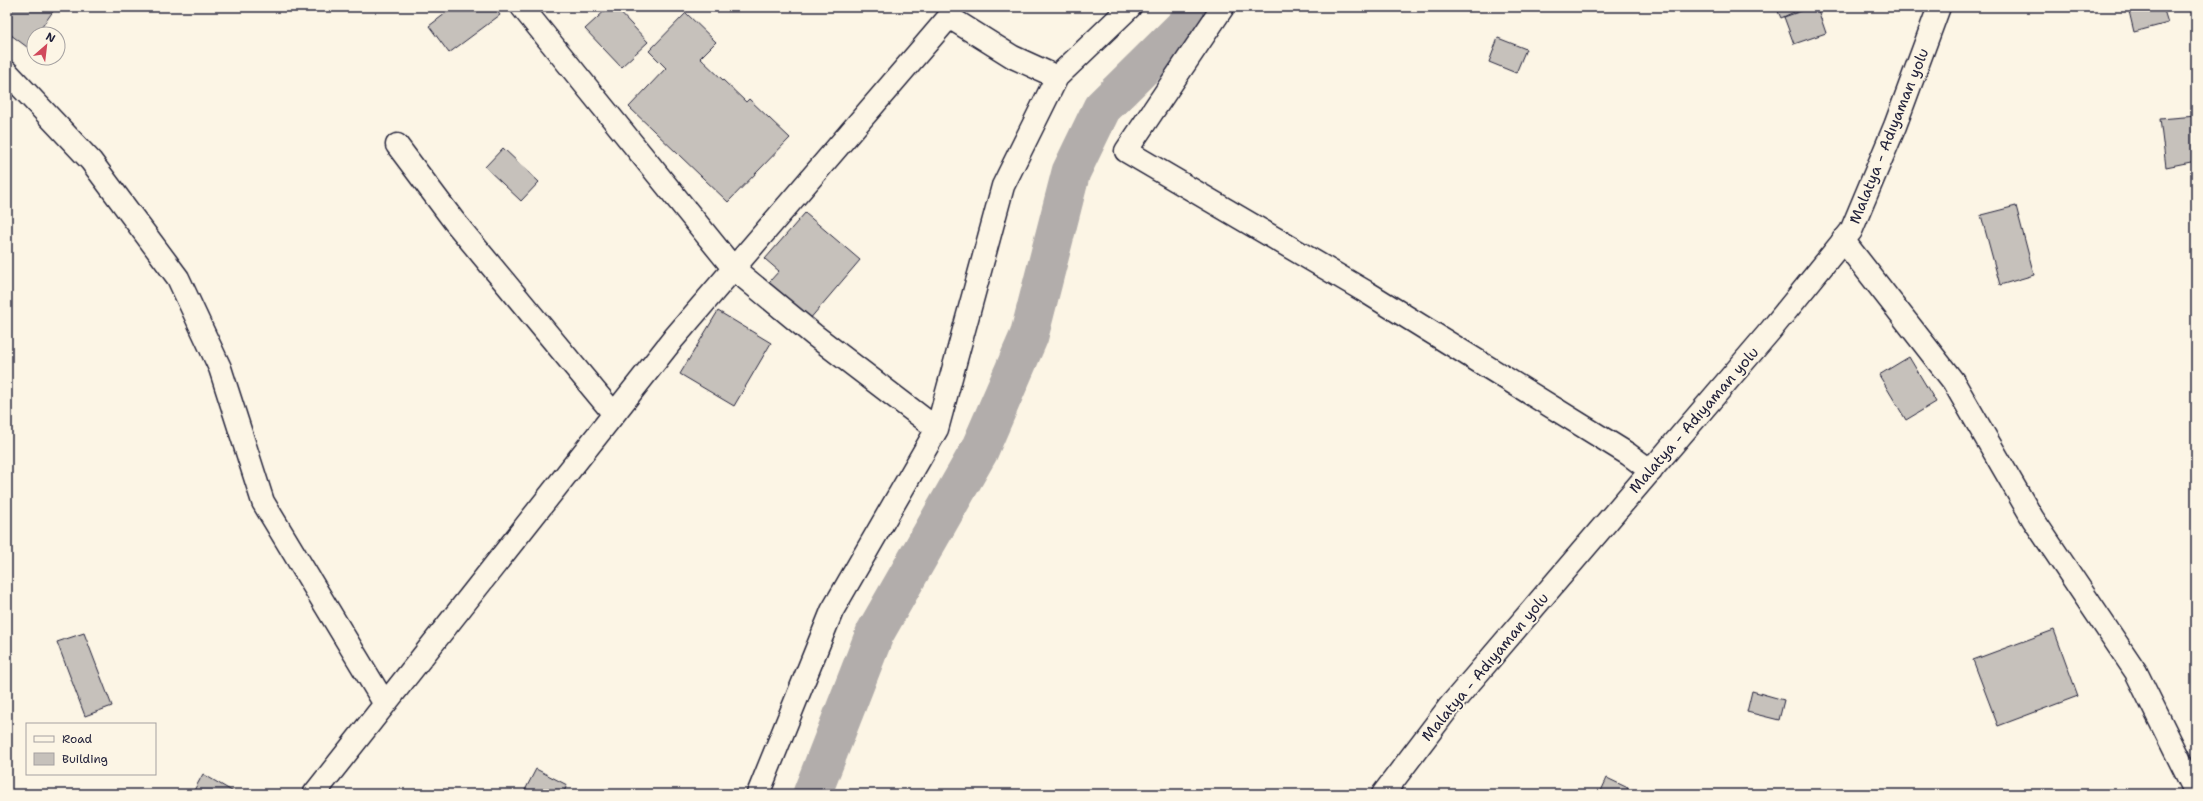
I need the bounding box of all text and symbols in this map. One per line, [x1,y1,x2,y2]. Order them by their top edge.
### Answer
north arrow [26,26,66,66]
text: N [43,29,58,46]
street label: Malatya - Adıyaman yolu [1845,45,1933,227]
street label: Malatya - Adıyaman yolu [1625,343,1763,497]
street label: Malatya - Adıyaman yolu [1417,589,1553,745]
legend [26,723,156,775]
text: Road [62,731,93,747]
text: Building [62,751,108,767]

